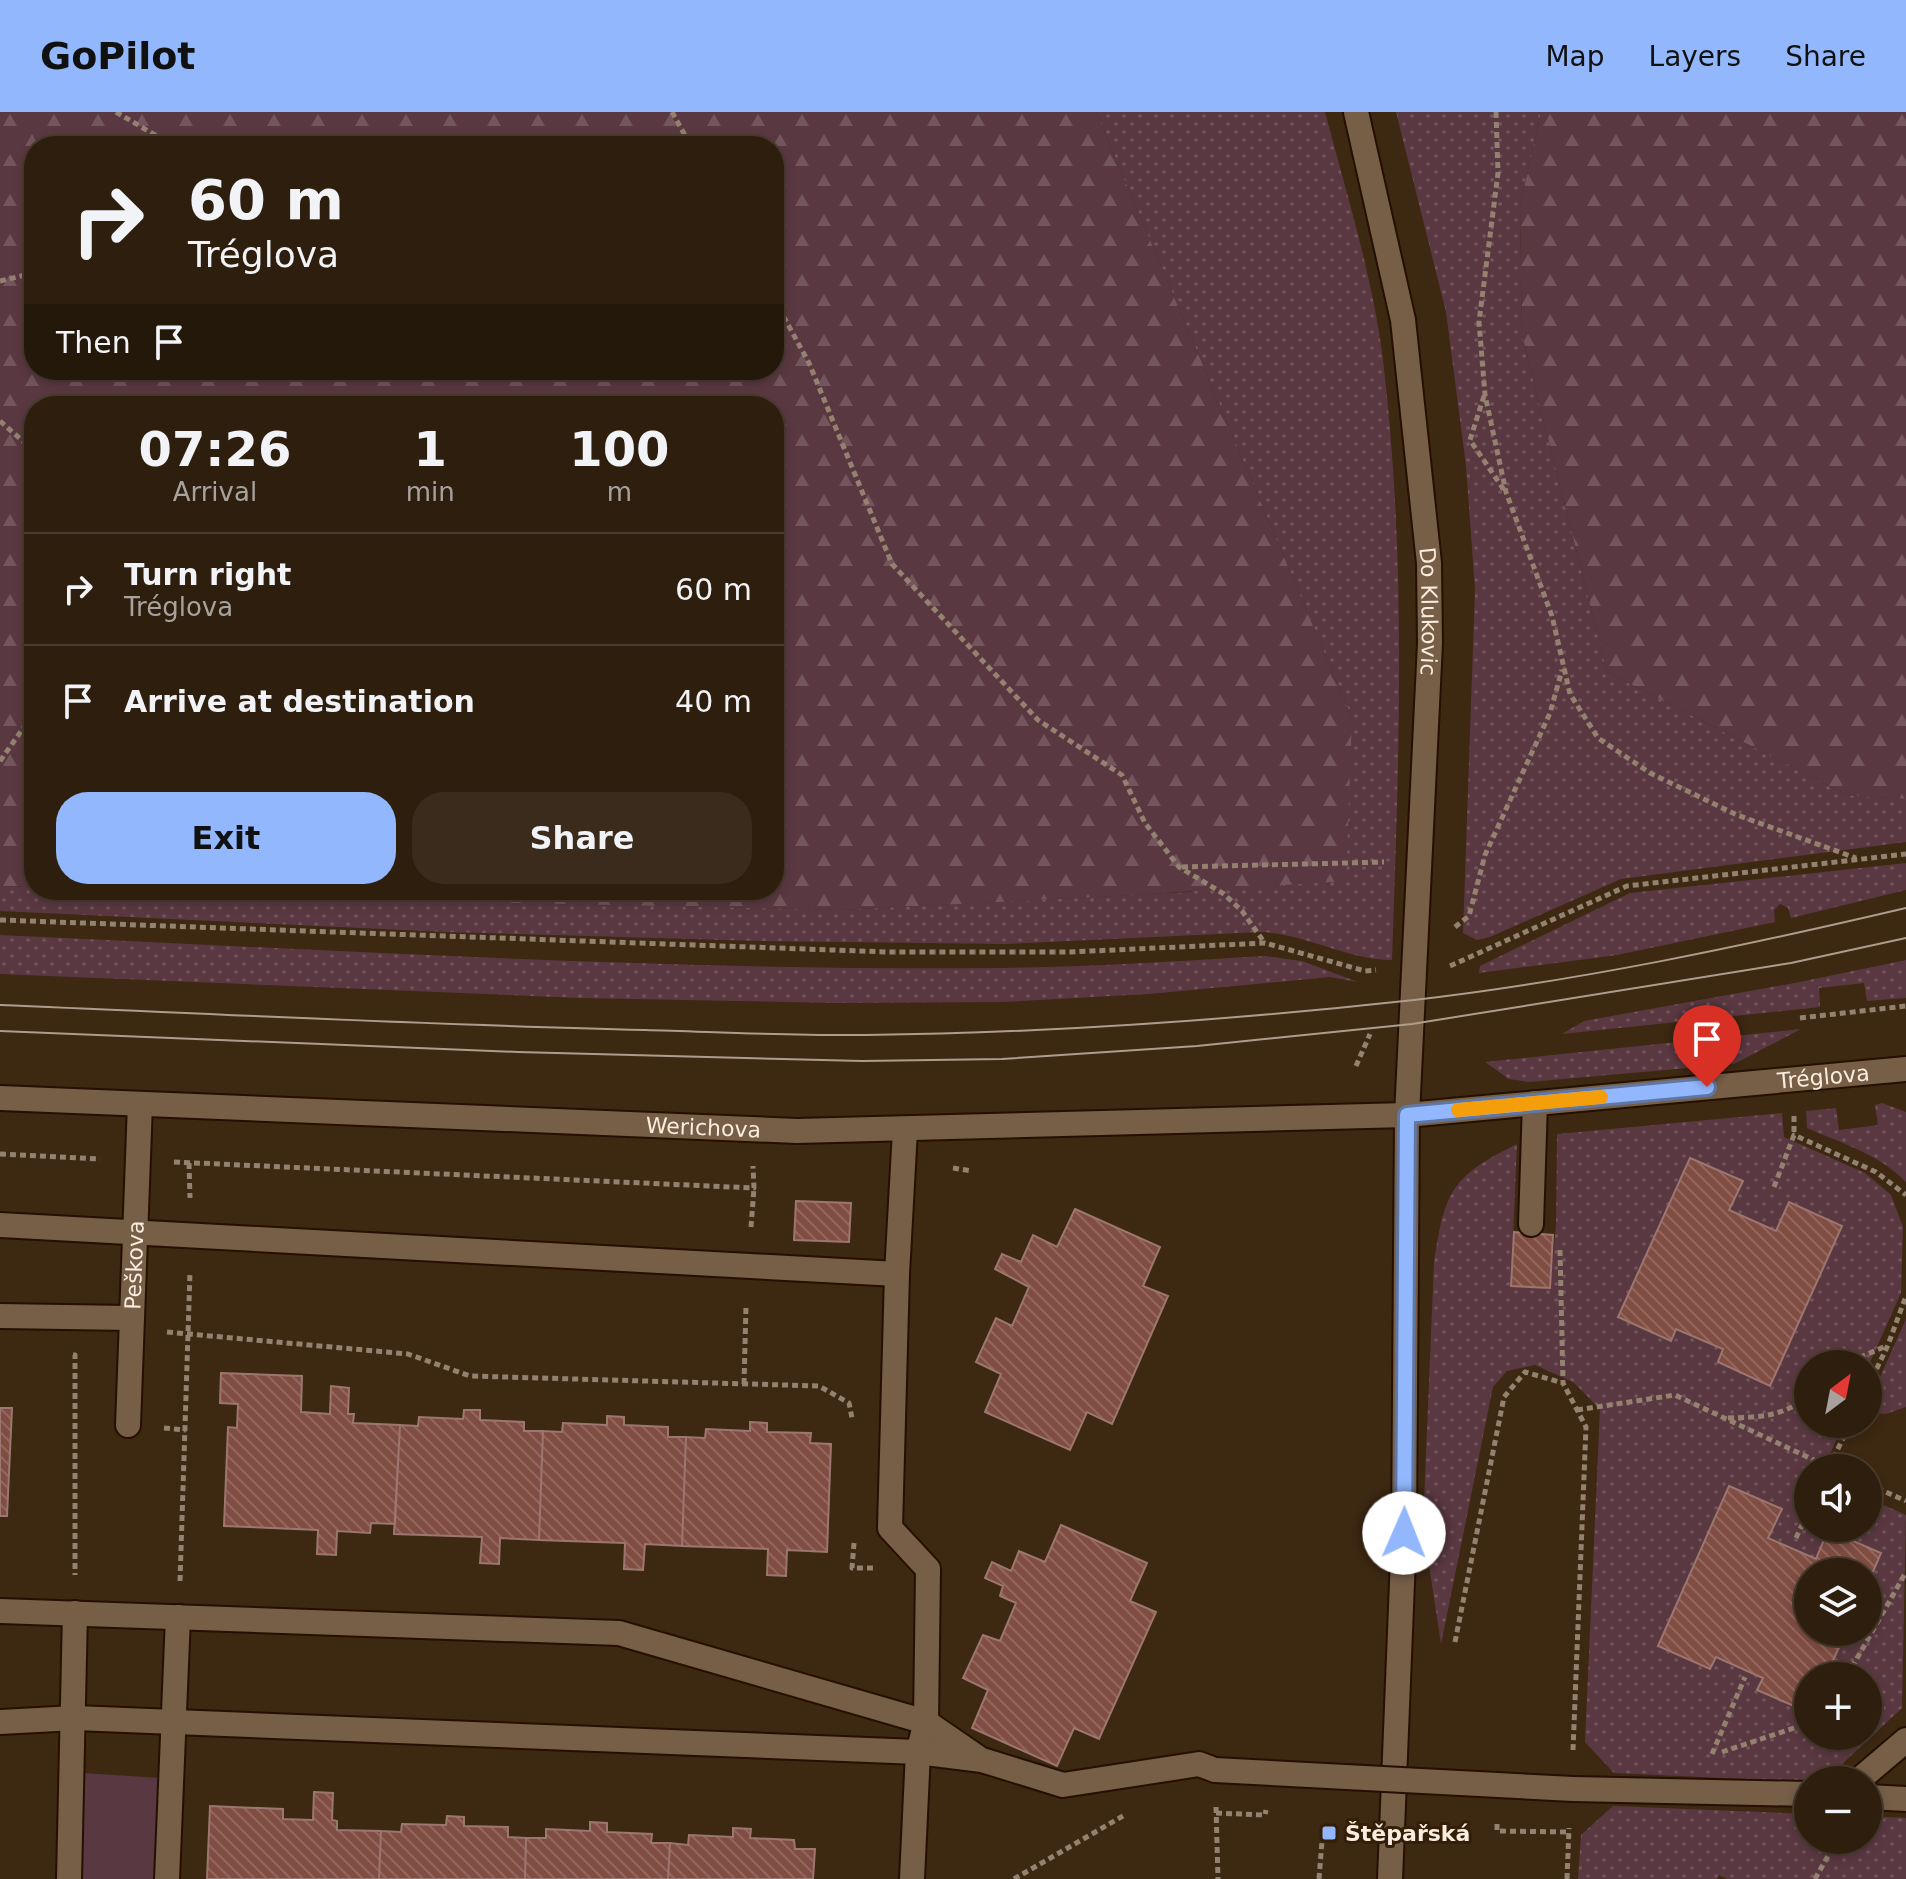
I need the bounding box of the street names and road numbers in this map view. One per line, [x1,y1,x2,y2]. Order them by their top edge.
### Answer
street label: Do Klukovic [1415,546,1443,676]
street label: Tréglova [1775,1060,1870,1093]
street label: Werichova [645,1112,761,1142]
street label: Peškova [120,1220,148,1310]

